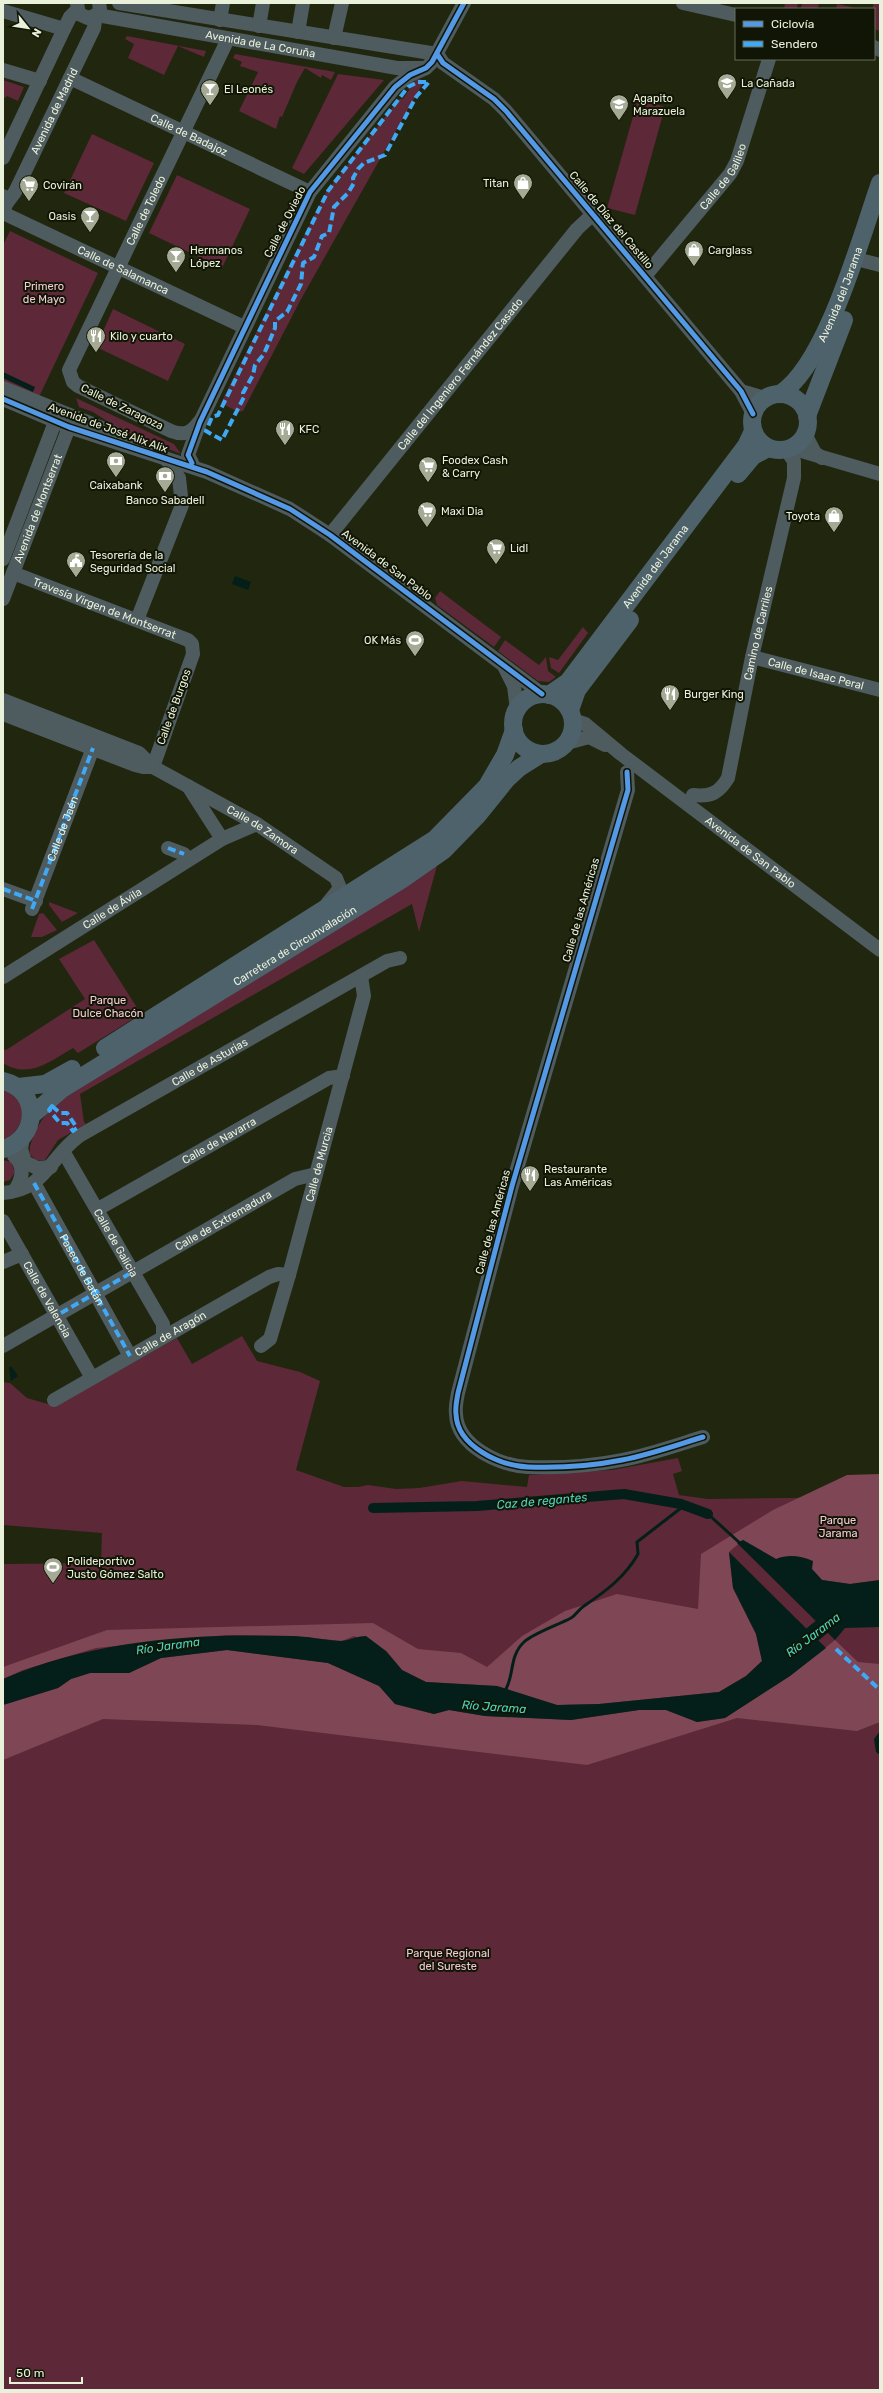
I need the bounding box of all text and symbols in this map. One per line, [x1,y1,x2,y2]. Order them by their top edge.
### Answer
north arrow [8,8,48,48]
legend [735,8,875,60]
text: Ciclovía [771,17,814,31]
text: N [29,26,44,39]
street label: Avenida de La Coruña [204,28,316,60]
text: Sendero [771,37,818,51]
street label: Avenida de Madrid [28,66,80,156]
school or university icon: La Cañada [716,72,738,100]
place label: La Cañada [741,77,795,90]
bar icon: El Leonés [199,78,221,106]
place label: El Leonés [224,83,273,96]
place label: Agapito Marazuela [633,92,685,118]
school or university icon: Agapito Marazuela [608,93,630,121]
street label: Calle de Badajoz [149,111,230,159]
street label: Calle de Galileo [697,142,749,212]
street label: Calle de Díaz del Castillo [566,169,656,271]
shop icon: Titan [512,172,534,200]
street label: Calle de Toledo [123,173,168,247]
supermarket icon: Covirán [18,174,40,202]
place label: Titan [483,177,509,190]
place label: Covirán [43,179,82,192]
street label: Calle de Oviedo [261,184,309,260]
bar icon: Oasis [79,205,101,233]
place label: Oasis [49,210,76,223]
shop icon: Carglass [683,239,705,267]
street label: Calle de Salamanca [75,243,171,297]
place label: Hermanos López [190,244,243,270]
place label: Carglass [708,244,752,257]
bar icon: Hermanos López [165,245,187,273]
street label: Avenida del Jarama [815,245,865,344]
park label: Primero de Mayo [23,280,65,306]
street label: Calle del Ingeniero Fernández Casado [395,295,525,453]
restaurant icon: Kilo y cuarto [85,325,107,353]
place label: Kilo y cuarto [110,330,173,343]
street label: Calle de Zaragoza [79,381,165,433]
street label: Avenida de José Alix Alix [46,400,170,456]
restaurant icon: KFC [274,418,296,446]
place label: KFC [299,423,319,436]
bank icon: Caixabank [105,450,127,478]
street label: Avenida de Montserrat [11,452,65,565]
place label: Foodex Cash & Carry [442,454,508,480]
supermarket icon: Foodex Cash & Carry [417,455,439,483]
bank icon: Banco Sabadell [154,465,176,493]
place label: Caixabank [90,479,143,492]
place label: Banco Sabadell [126,494,204,507]
supermarket icon: Maxi Dia [416,500,438,528]
place label: Maxi Dia [441,505,483,518]
shop icon: Toyota [823,505,845,533]
place label: Toyota [786,510,820,523]
street label: Avenida del Jarama [620,522,691,610]
street label: Avenida de San Pablo [339,527,435,603]
supermarket icon: Lidl [485,537,507,565]
place label: Lidl [510,542,528,555]
place label: Tesorería de la Seguridad Social [90,549,176,575]
public building icon: Tesorería de la Seguridad Social [65,550,87,578]
street label: Travesía Virgen de Montserrat [31,575,179,642]
street label: Camino de Carriles [741,585,775,681]
sports icon: OK Más [404,629,426,657]
place label: OK Más [364,634,401,647]
street label: Calle de Isaac Peral [767,655,865,692]
street label: Calle de Burgos [154,667,194,747]
restaurant icon: Burger King [659,683,681,711]
place label: Burger King [684,688,744,701]
street label: Calle de Jaén [44,794,81,863]
street label: Calle de Zamora [225,802,301,857]
street label: Avenida de San Pablo [703,814,798,890]
street label: Calle de las Américas [560,856,602,964]
street label: Calle de Ávila [80,885,144,932]
street label: Carretera de Circunvalación [231,903,359,988]
park label: Parque Dulce Chacón [73,994,143,1020]
street label: Calle de Asturias [169,1035,250,1089]
street label: Calle de Navarra [180,1114,258,1167]
street label: Calle de Murcia [302,1125,335,1203]
place label: Restaurante Las Américas [544,1163,613,1189]
restaurant icon: Restaurante Las Américas [519,1164,541,1192]
street label: Calle de las Américas [473,1168,513,1276]
street label: Calle de Extremadura [172,1187,274,1253]
street label: Calle de Galicia [91,1206,141,1279]
street label: Paseo de Batán [57,1232,107,1308]
street label: Calle de Valencia [21,1259,74,1340]
street label: Calle de Aragón [132,1308,208,1359]
water label: Caz de regantes [496,1490,588,1512]
park label: Parque Jarama [818,1514,858,1540]
place label: Polideportivo Justo Gómez Salto [67,1555,164,1581]
sports icon: Polideportivo Justo Gómez Salto [42,1556,64,1584]
water label: Río Jarama [783,1610,843,1660]
water label: Río Jarama [135,1635,201,1657]
water label: Río Jarama [461,1698,527,1716]
park label: Parque Regional del Sureste [406,1947,490,1973]
scale bar [10,2359,82,2385]
text: 50 m [16,2366,44,2380]

